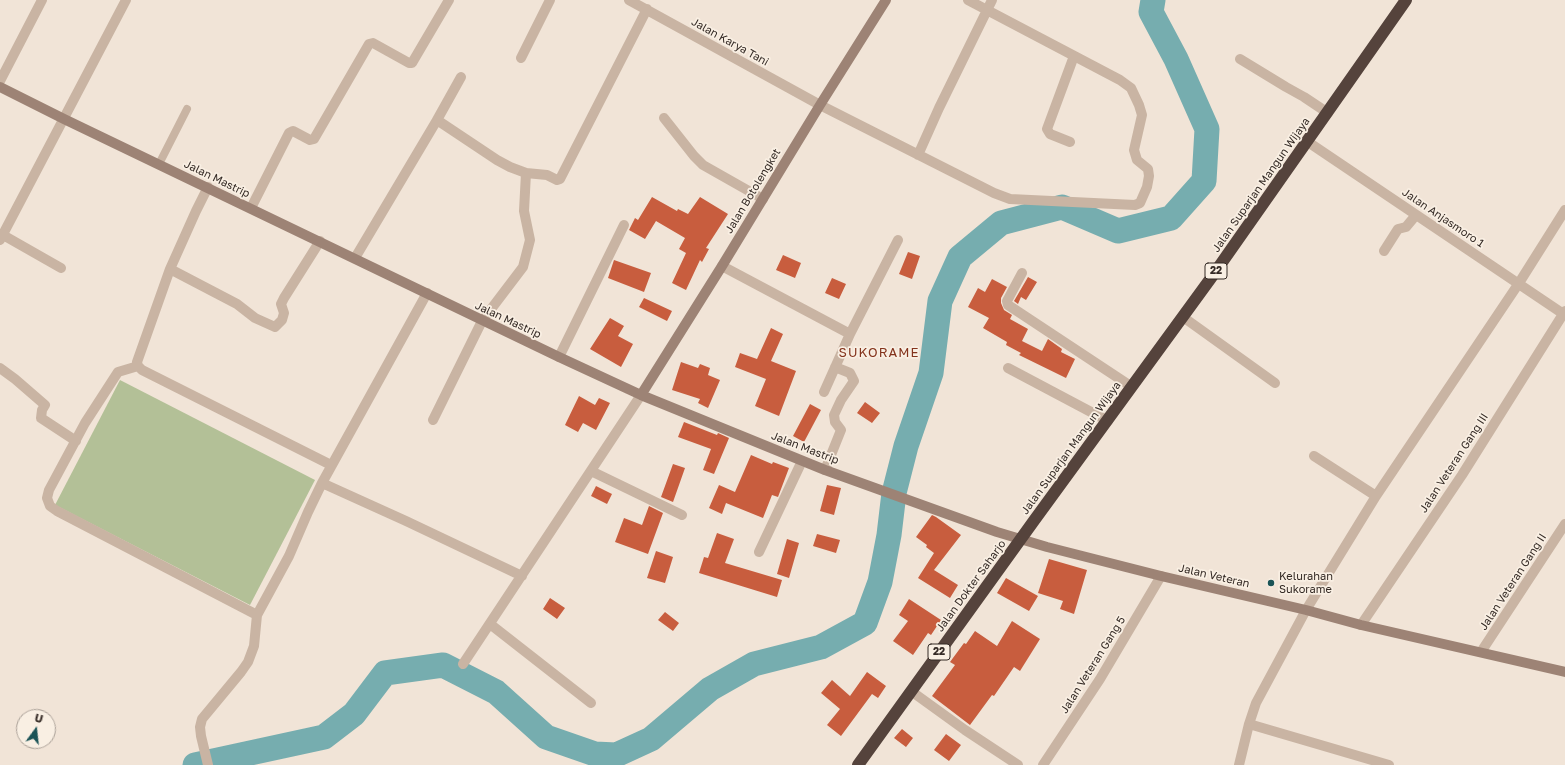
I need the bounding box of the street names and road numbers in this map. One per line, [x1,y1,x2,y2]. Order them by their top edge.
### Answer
street label: Jalan Karya Tani [689,15,771,69]
street label: Jalan Suparjan Mangun Wijaya [1209,115,1313,255]
street label: Jalan Botolengket [722,146,784,236]
street label: Jalan Mastrip [182,157,252,201]
street label: Jalan Anjasmoro 1 [1400,186,1486,250]
road number: 22 [1205,263,1227,279]
street label: Jalan Mastrip [473,299,543,341]
street label: Jalan Suparjan Mangun Wijaya [1018,379,1124,517]
street label: Jalan Veteran Gang III [1417,411,1491,515]
street label: Jalan Mastrip [769,429,841,467]
street label: Jalan Veteran Gang II [1477,531,1549,633]
street label: Jalan Dokter Saharjo [933,538,1009,634]
street label: Jalan Veteran [1177,561,1251,591]
street label: Jalan Veteran Gang 5 [1058,614,1128,716]
road number: 22 [928,644,950,660]

